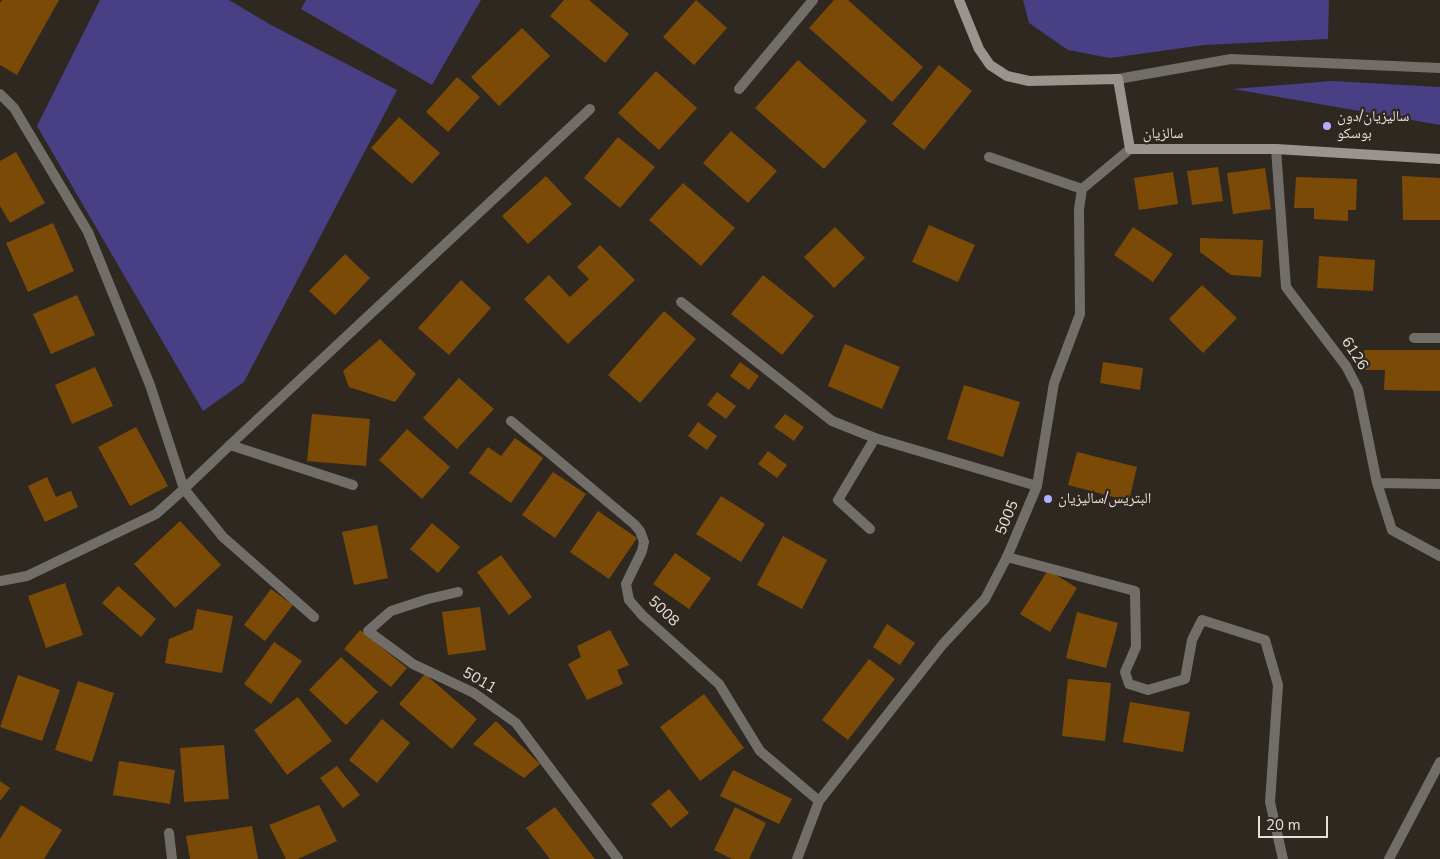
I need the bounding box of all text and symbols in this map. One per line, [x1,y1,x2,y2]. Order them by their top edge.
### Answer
place label: ساليزيان/دون بوسكو [1337,108,1409,143]
marker: ساليزيان/دون بوسكو [1321,120,1333,132]
street label: سالزيان [1143,125,1183,143]
street label: 6126 [1337,334,1371,374]
place label: البتريس/ساليزيان [1058,490,1151,508]
marker: البتريس/ساليزيان [1042,493,1054,505]
street label: 5005 [993,498,1023,538]
street label: 5008 [644,593,682,631]
street label: 5011 [459,664,499,698]
scale bar [1260,806,1330,838]
text: 20 m [1266,815,1301,835]

